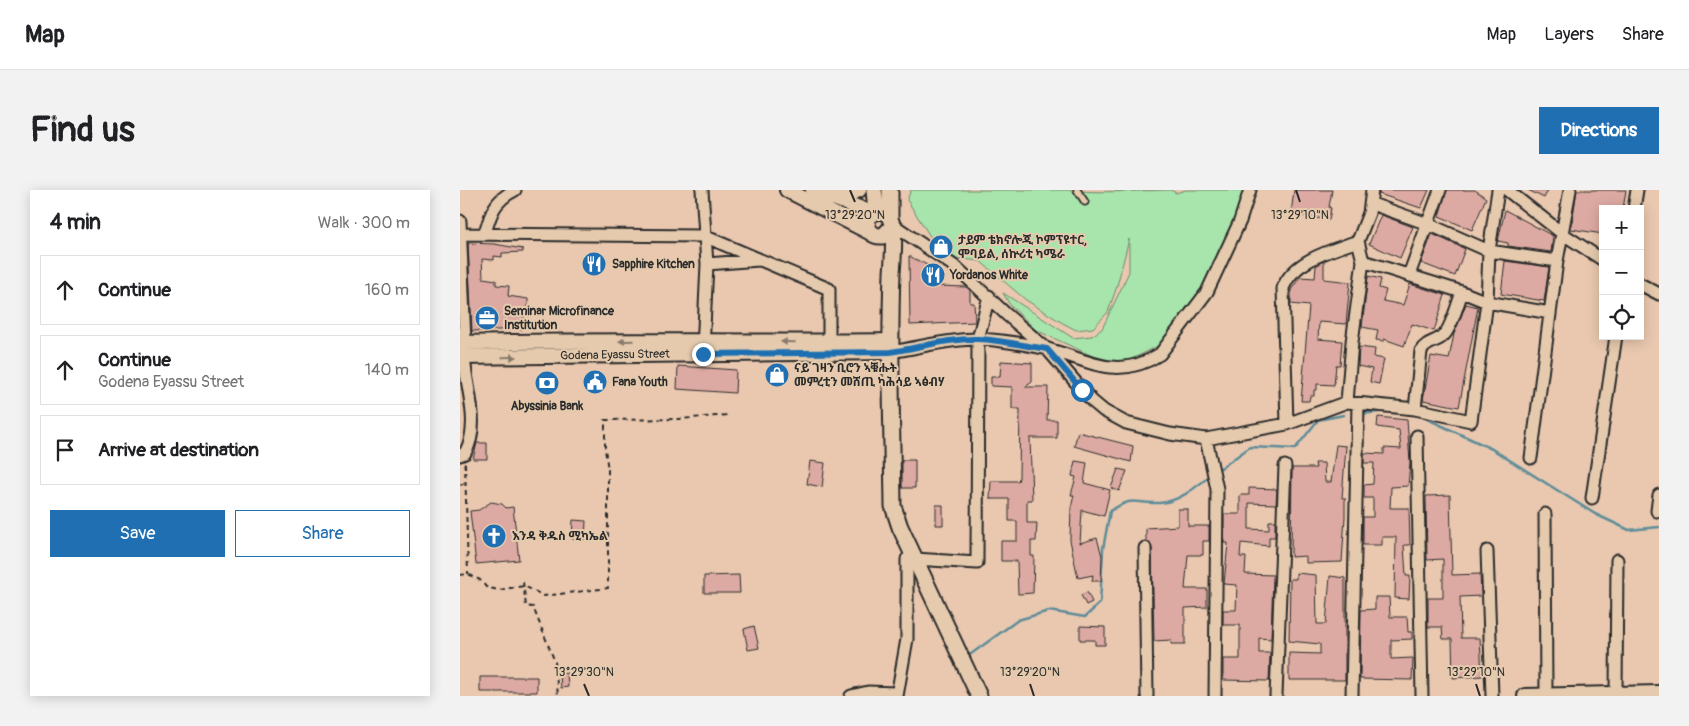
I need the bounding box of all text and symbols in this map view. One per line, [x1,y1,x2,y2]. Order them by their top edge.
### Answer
text: Map [25,20,65,49]
text: Map [1487,23,1516,46]
text: Layers [1544,23,1594,46]
text: Share [1622,23,1664,46]
button: Directions [1539,107,1659,154]
text: Find us [30,108,135,152]
map controls [1599,205,1644,340]
button: + [1599,205,1644,250]
text: 13°29'20"N [825,208,885,223]
text: 13°29'10"N [1271,208,1329,223]
text: 4 min [50,209,101,236]
text: Walk · 300 m [318,213,410,233]
place label: ታይም ቴክኖሎጂ ኮምፕዩተር, ሞባይል, ሰኵሪቲ ካሜራ [958,233,1087,262]
shop icon: ታይም ቴክኖሎጂ ኮምፕዩተር, ሞባይል, ሰኵሪቲ ካሜራ [928,234,954,260]
button: − [1599,250,1644,295]
restaurant icon: Sapphire Kitchen [581,251,607,277]
place label: Sapphire Kitchen [612,257,695,272]
restaurant icon: Yordanos White [920,262,946,288]
place label: Yordanos White [949,268,1029,283]
icon: ahead [51,276,79,304]
text: Continue [98,278,171,302]
text: 160 m [365,280,409,300]
button: locate [1599,295,1644,340]
place label: Seminar Microfinance Institution [504,304,615,333]
office icon: Seminar Microfinance Institution [474,305,500,331]
one-way arrow [617,337,633,345]
one-way arrow [780,337,796,345]
route end [692,343,715,366]
street label: Godena Eyassu Street [560,347,670,363]
text: Continue [98,348,171,372]
one-way arrow [501,352,517,360]
icon: ahead [51,356,79,384]
text: 140 m [365,360,409,380]
place label: ናይ ገዛን ቢሮን ኣቑሑት መምረቲን መሸጢ ካሕሳይ ኣፅብሃ [794,361,945,390]
shop icon: ናይ ገዛን ቢሮን ኣቑሑት መምረቲን መሸጢ ካሕሳይ ኣፅብሃ [764,362,790,388]
public building icon: Fana Youth [582,369,608,395]
bank icon: Abyssinia Bank [534,370,560,396]
text: Godena Eyassu Street [98,372,244,392]
place label: Fana Youth [612,375,668,390]
route start [1071,379,1094,402]
place label: Abyssinia Bank [511,399,584,414]
icon: arrive [51,436,79,464]
text: Arrive at destination [98,438,259,462]
button: Save [50,510,225,557]
button: Share [235,510,410,557]
church icon: እንዳ ቅዱስ ሚካኤል [481,523,507,549]
place label: እንዳ ቅዱስ ሚካኤል [512,529,608,544]
text: 13°29'30"N [554,665,614,680]
text: 13°29'20"N [1000,665,1060,680]
text: 13°29'10"N [1447,665,1505,680]

